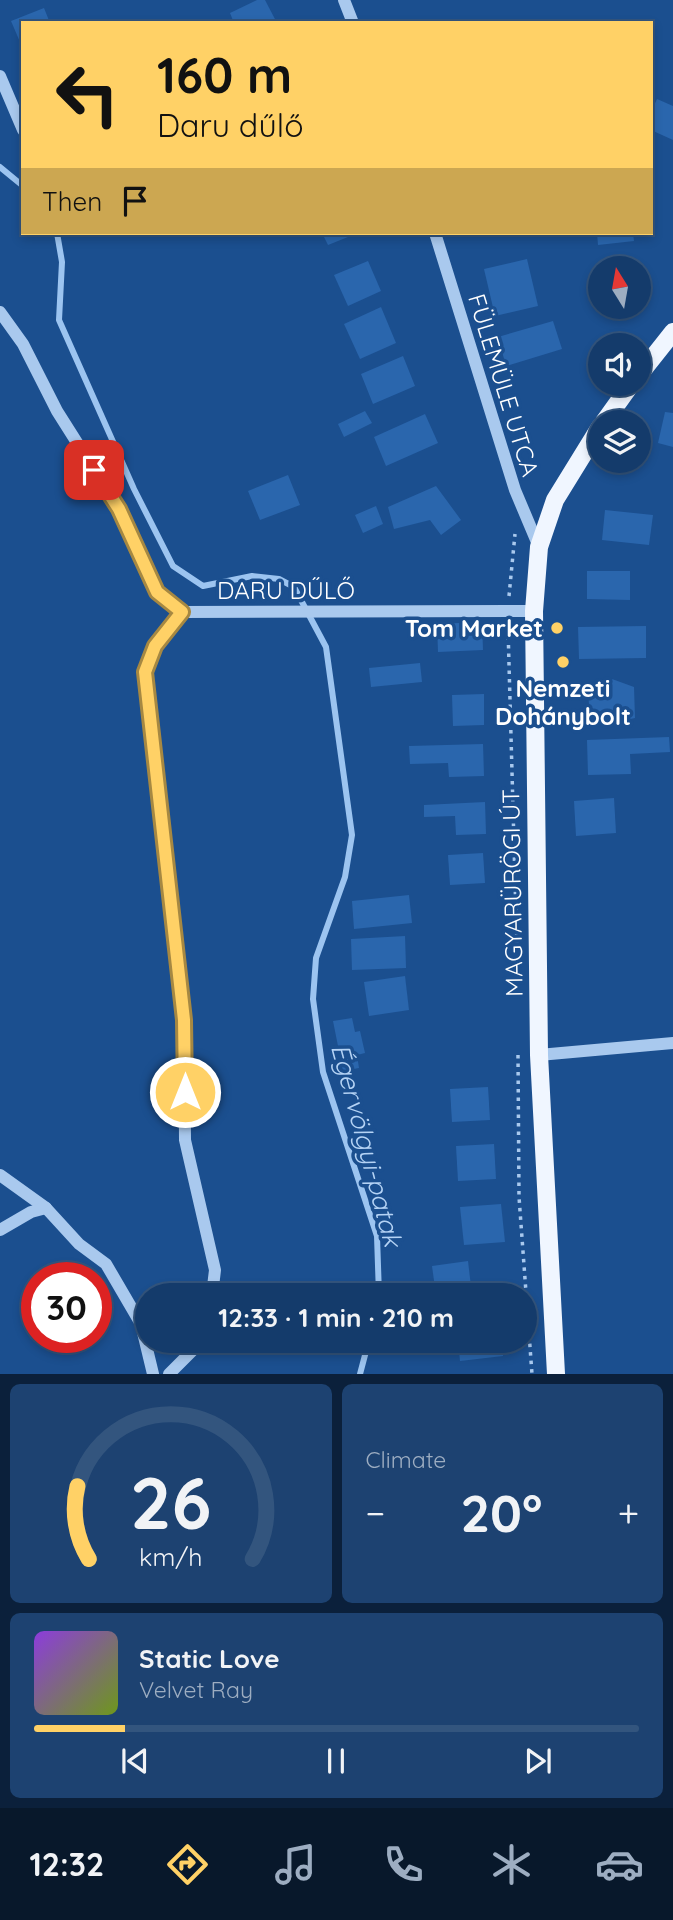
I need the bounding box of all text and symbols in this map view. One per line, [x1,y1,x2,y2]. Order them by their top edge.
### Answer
text: 160 m [157,44,292,105]
icon: left [42,49,133,140]
text: Daru dűlő [157,105,303,145]
icon: arrive [116,182,154,220]
text: Then [42,185,102,218]
north arrow [588,256,651,318]
map controls [588,256,651,473]
street label: FÜLEMÜLE UTCA [462,290,546,480]
button: sound [588,333,651,396]
button: layers [588,410,651,473]
pin [64,440,124,500]
icon: arrive [75,451,113,489]
street label: DARU DŰLŐ [217,575,355,605]
place label: Tom Market [405,613,543,643]
marker: Tom Market [549,620,565,636]
marker: Nemzeti Dohánybolt [555,654,571,670]
place label: Nemzeti Dohánybolt [495,673,631,731]
street label: MAGYARÜRÖGI ÚT [495,789,529,997]
water label: Égervölgyi-patak [324,1040,410,1252]
position arrow [148,1055,222,1129]
speed limit sign: 30 [21,1262,112,1353]
text: 12:33 · 1 min · 210 m [218,1301,454,1334]
text: Climate [366,1445,446,1474]
text: 26 [130,1457,212,1548]
text: 20° [460,1480,542,1545]
text: − [366,1489,385,1537]
text: + [618,1489,639,1537]
text: km/h [139,1541,202,1572]
text: Static Love [139,1642,280,1675]
text: Velvet Ray [139,1675,253,1704]
icon: previous [116,1742,154,1780]
icon: pause [317,1742,355,1780]
icon: next [519,1742,557,1780]
icon: directions [163,1840,212,1889]
icon: music [271,1840,320,1889]
icon: phone [379,1840,428,1889]
icon: climate [487,1840,536,1889]
icon: car [595,1840,644,1889]
text: 12:32 [29,1844,104,1884]

